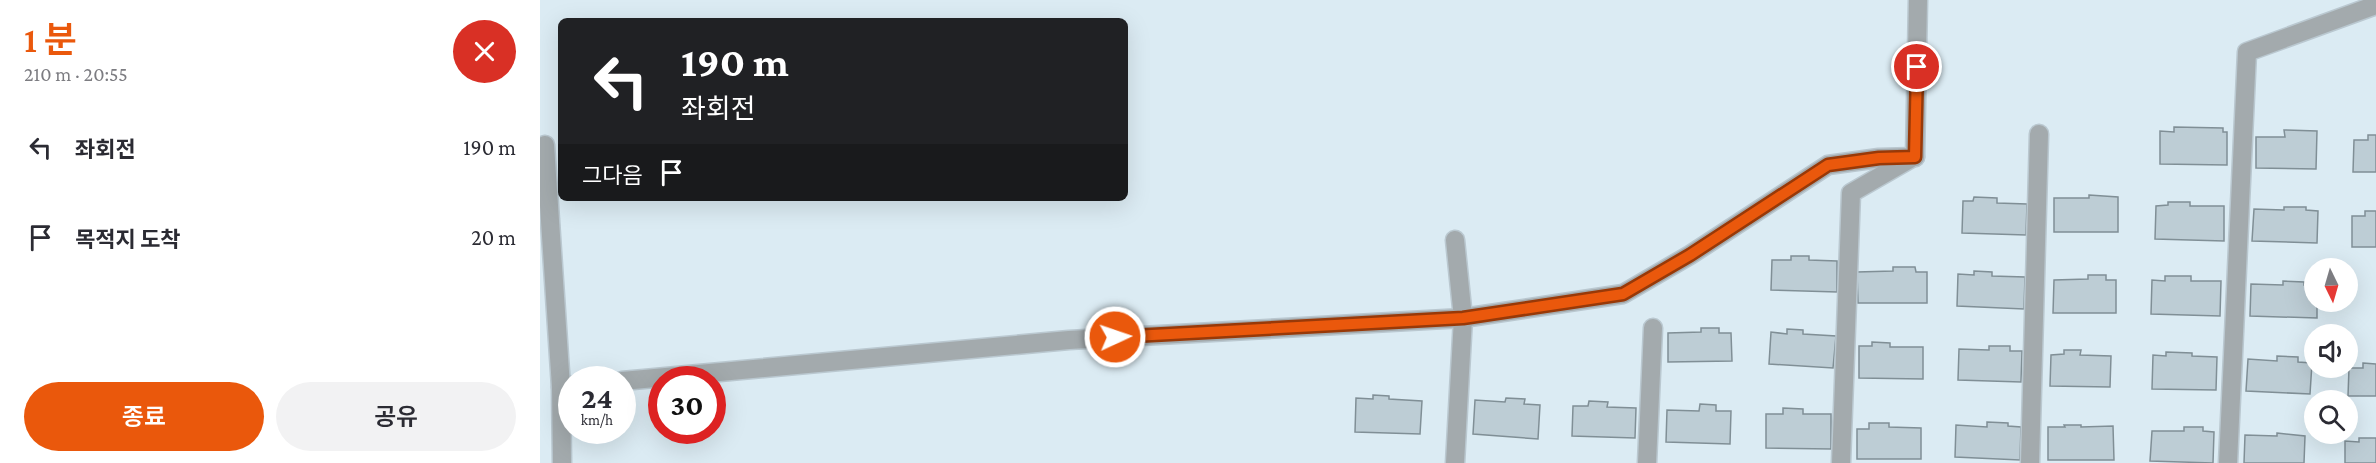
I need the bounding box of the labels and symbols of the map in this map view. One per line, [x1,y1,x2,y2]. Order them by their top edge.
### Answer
pin [1891,41,1942,92]
north arrow [2304,258,2358,312]
position arrow [1083,305,1147,369]
speed limit sign: 30 [648,366,726,444]

